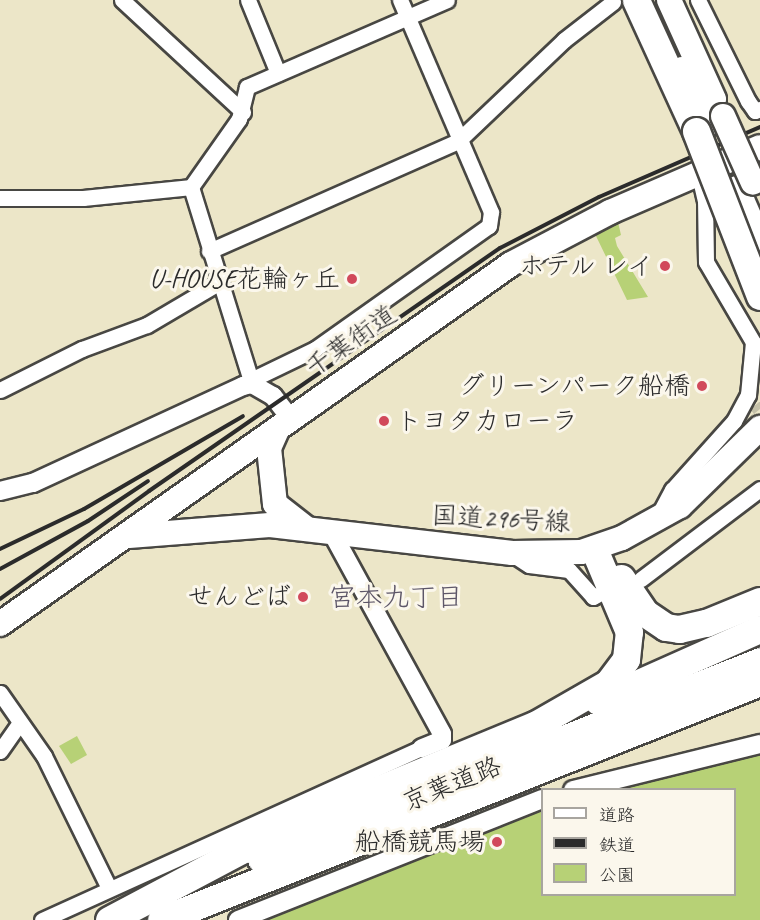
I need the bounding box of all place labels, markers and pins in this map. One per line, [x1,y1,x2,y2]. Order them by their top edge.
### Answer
place label: ホテル レイ [517,250,653,282]
marker: ホテル レイ [658,259,672,273]
place label: U-HOUSE花輪ヶ丘 [150,263,340,295]
marker: U-HOUSE花輪ヶ丘 [345,272,359,286]
place label: グリーンパーク船橋 [456,370,690,402]
marker: グリーンパーク船橋 [695,379,709,393]
place label: トヨタカローラ [396,405,578,437]
marker: トヨタカローラ [377,414,391,428]
place label: せんどば [187,581,291,613]
marker: せんどば [296,590,310,604]
place label: 船橋競馬場 [355,826,485,858]
marker: 船橋競馬場 [490,835,504,849]

